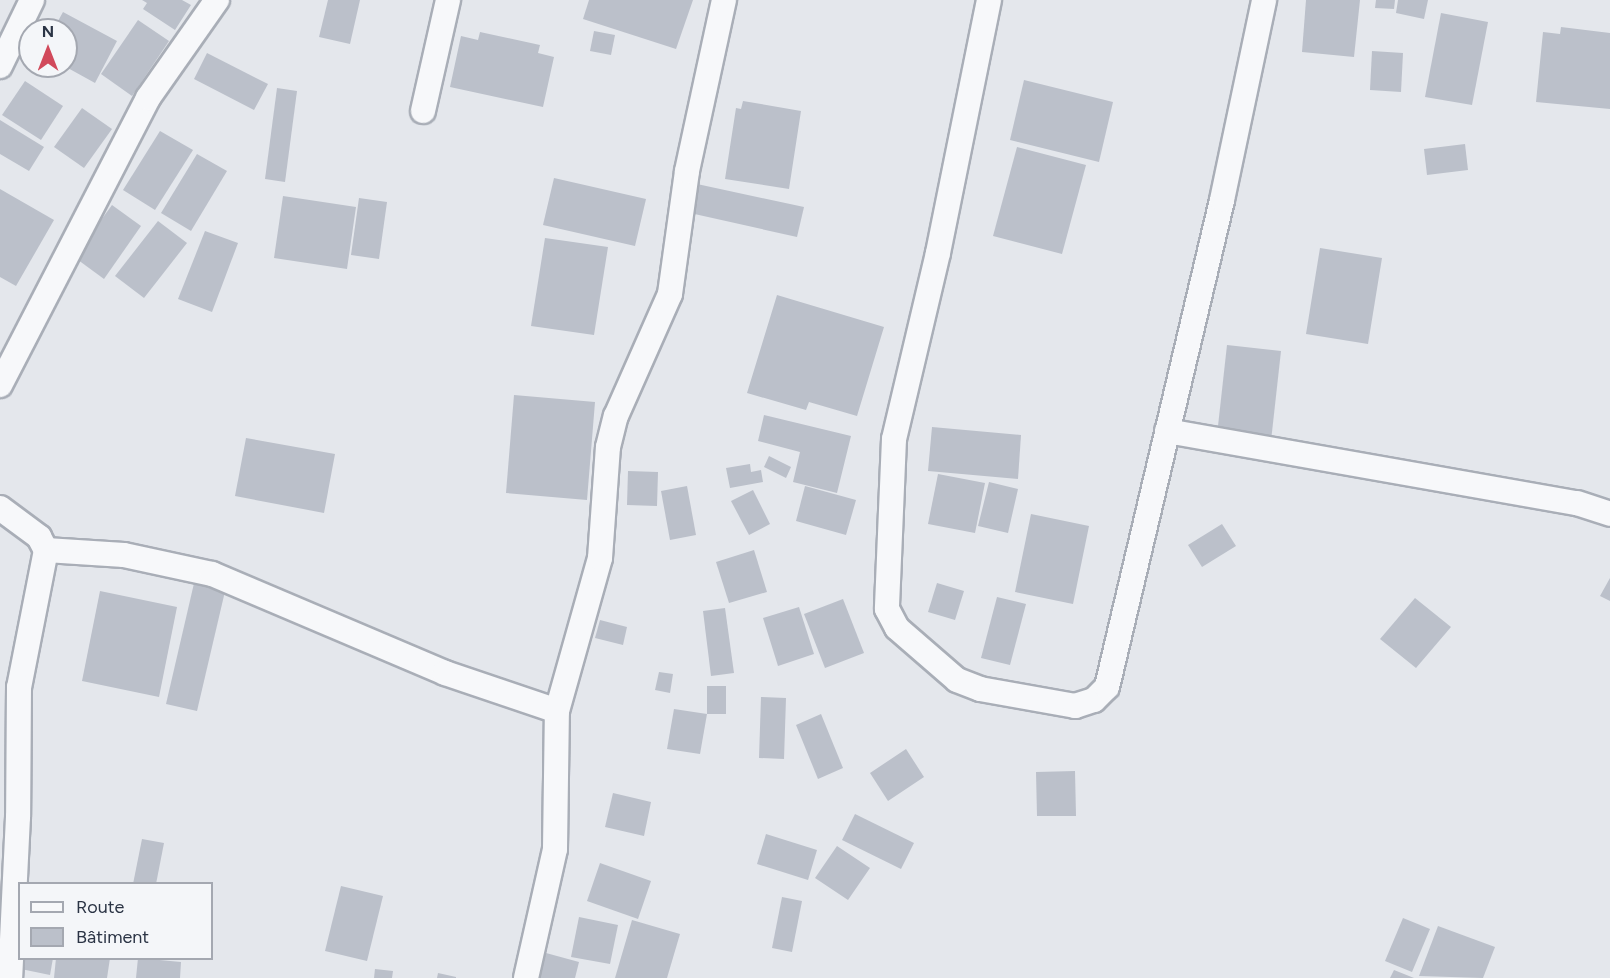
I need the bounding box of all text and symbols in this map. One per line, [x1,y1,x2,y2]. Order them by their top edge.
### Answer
north arrow [18,18,78,78]
text: N [42,22,54,41]
legend [18,882,213,960]
text: Route [76,896,124,918]
text: Bâtiment [76,926,149,948]

